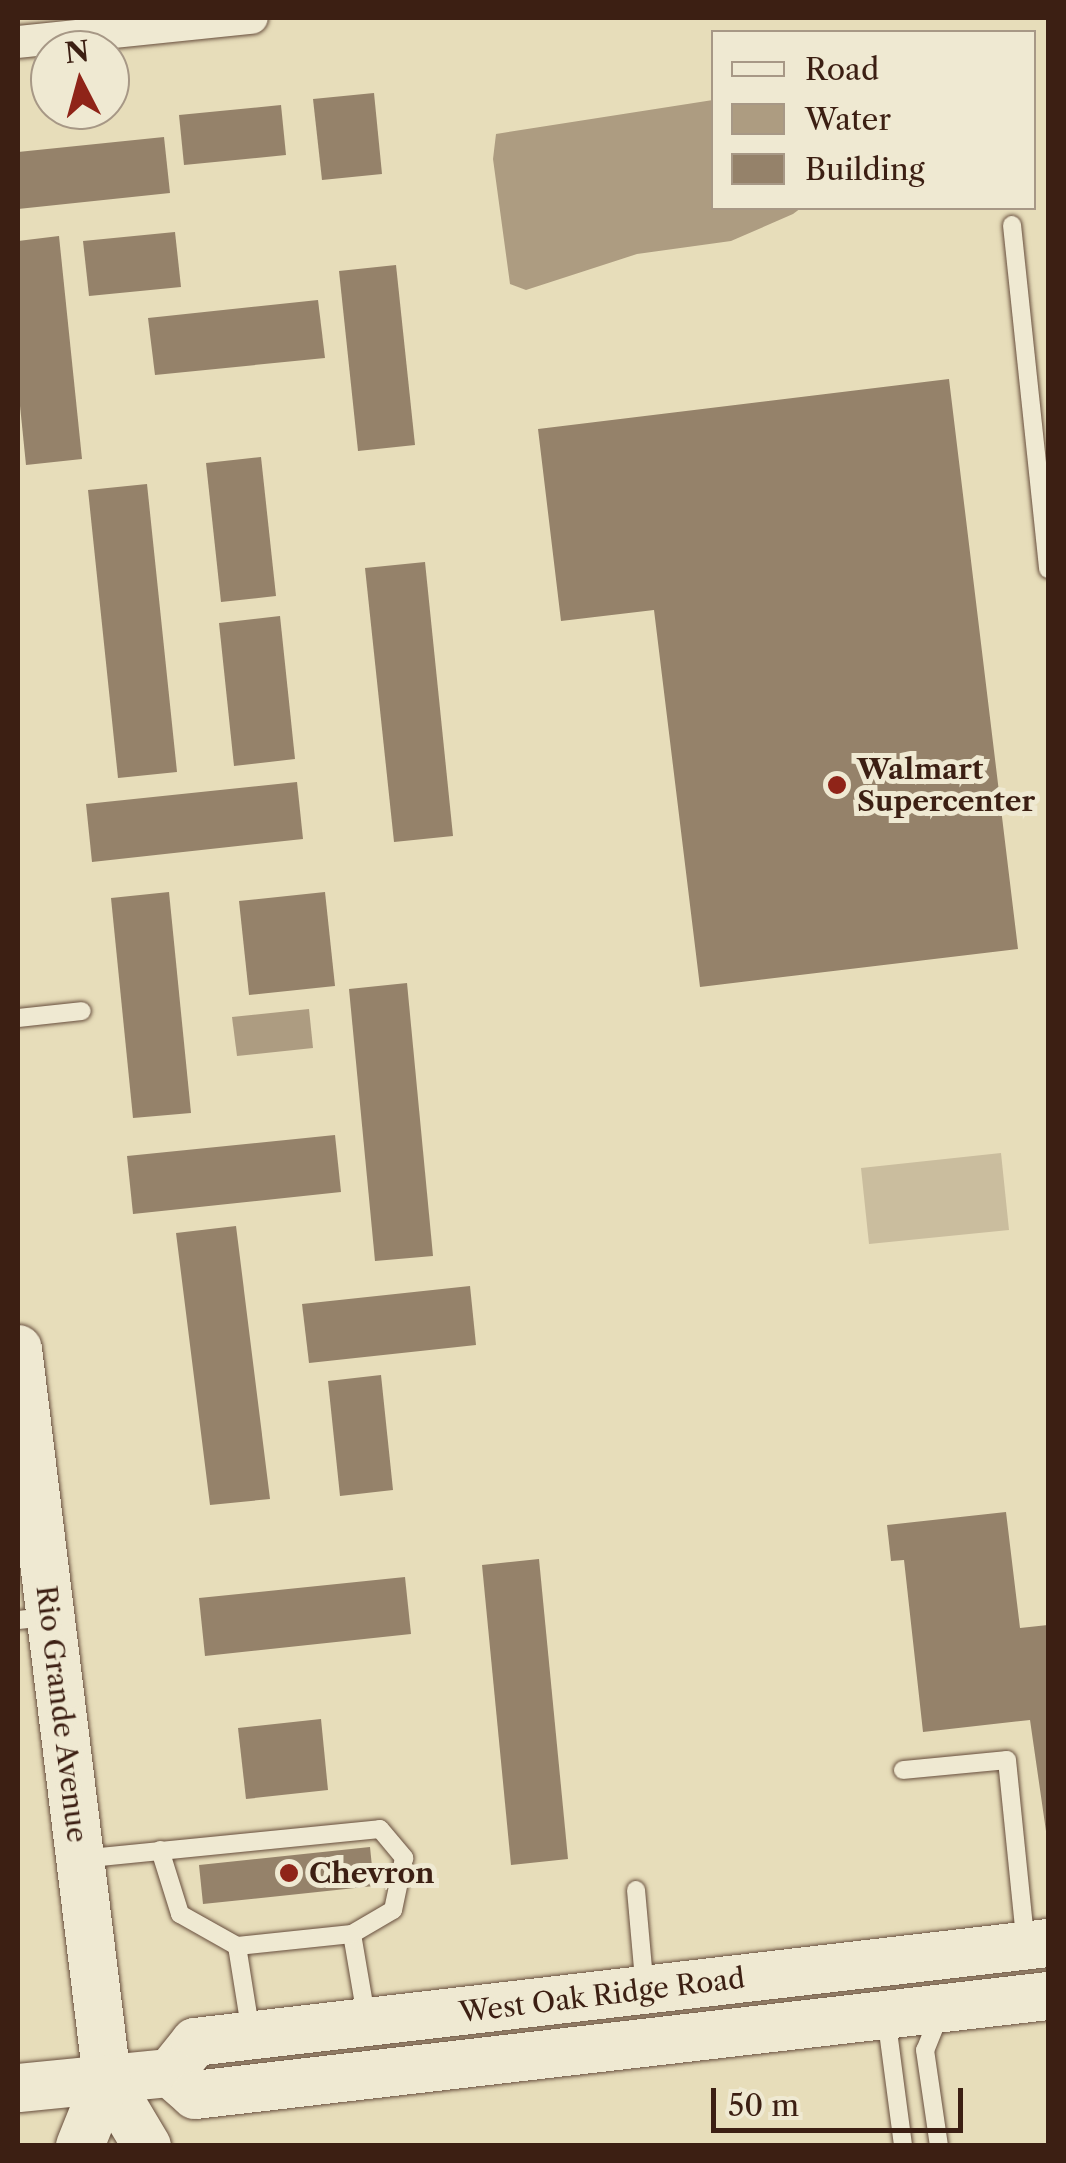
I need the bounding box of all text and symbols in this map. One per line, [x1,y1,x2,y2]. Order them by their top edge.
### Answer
north arrow [30,30,130,130]
legend [711,30,1036,210]
text: N [63,34,91,70]
text: Road [805,51,879,88]
text: Water [805,101,891,138]
text: Building [805,151,925,188]
place label: Walmart Supercenter [857,752,1035,818]
marker: Walmart Supercenter [826,774,848,796]
street label: Rio Grande Avenue [29,1583,95,1845]
place label: Chevron [309,1856,434,1890]
marker: Chevron [278,1862,300,1884]
street label: West Oak Ridge Road [457,1961,747,2029]
scale bar [716,2068,968,2130]
text: 50 m [728,2087,799,2124]

